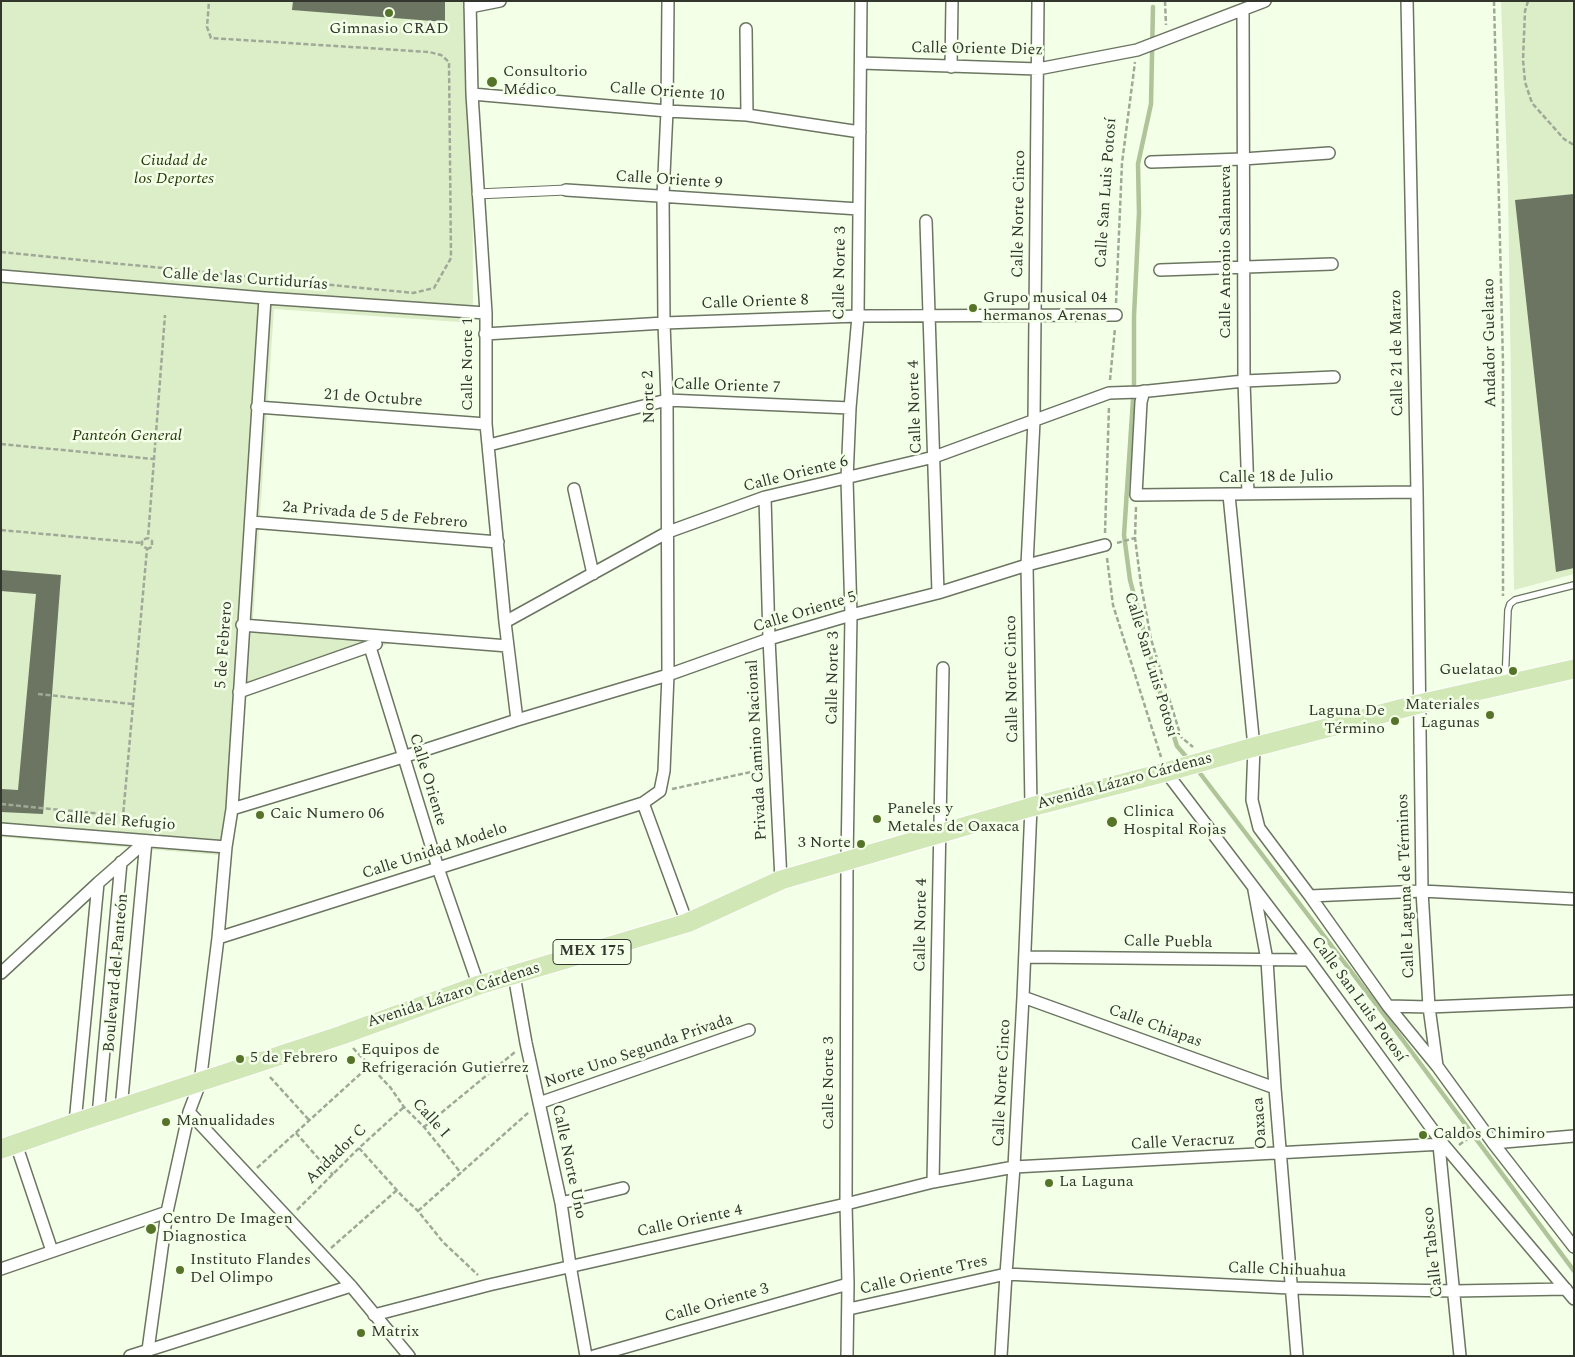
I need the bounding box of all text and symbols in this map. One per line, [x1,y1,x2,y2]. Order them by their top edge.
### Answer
marker: Gimnasio CRAD [383,7,395,19]
place label: Gimnasio CRAD [329,20,449,40]
street label: Calle Oriente Diez [911,39,1043,61]
place label: Consultorio Médico [503,63,587,101]
marker: Consultorio Médico [485,75,499,89]
street label: Calle Oriente 10 [609,79,725,107]
street label: Calle San Luis Potosí [1092,117,1122,269]
street label: Calle Norte Cinco [1009,150,1031,278]
park label: Ciudad de los Deportes [134,152,214,190]
street label: Calle Antonio Salanueva [1217,165,1237,339]
street label: Calle Oriente 9 [615,168,723,194]
street label: Calle Norte 3 [831,226,851,320]
street label: Calle de las Curtidurías [161,265,329,295]
street label: Andador Guelatao [1480,278,1502,408]
place label: Grupo musical 04 hermanos Arenas [983,289,1107,327]
street label: Calle 21 de Marzo [1387,289,1409,417]
street label: Calle Oriente 8 [701,292,809,314]
marker: Grupo musical 04 hermanos Arenas [967,302,979,314]
street label: Calle Norte 1 [459,317,479,411]
street label: Calle Norte 4 [905,360,927,454]
street label: Norte 2 [639,370,661,424]
street label: Calle Oriente 7 [673,376,781,398]
street label: 21 de Octubre [323,386,423,412]
park label: Panteón General [72,427,182,447]
street label: Calle Oriente 6 [742,453,850,497]
street label: Calle 18 de Julio [1219,467,1333,489]
street label: 2a Privada de 5 de Febrero [282,498,468,534]
street label: Calle Oriente 5 [751,588,859,638]
street label: Calle San Luis Potosí [1119,590,1181,740]
street label: 5 de Febrero [212,601,238,689]
street label: Calle Norte Cinco [1002,615,1024,743]
street label: Calle Norte 3 [824,631,844,725]
street label: Privada Camino Nacional [744,659,772,841]
place label: Guelatao [1439,661,1503,681]
marker: Guelatao [1507,665,1519,677]
place label: Materiales Lagunas [1405,696,1480,734]
place label: Laguna De Término [1308,702,1385,740]
marker: Materiales Lagunas [1484,709,1496,721]
marker: Laguna De Término [1389,715,1401,727]
street label: Calle Oriente [404,732,450,828]
street label: Avenida Lázaro Cárdenas [1035,749,1215,815]
street label: Calle Laguna de Términos [1394,793,1420,979]
place label: Paneles y Metales de Oaxaca [887,800,1019,838]
place label: Clinica Hospital Rojas [1123,803,1227,841]
place label: Caic Numero 06 [270,805,384,825]
street label: Calle del Refugio [54,808,176,836]
marker: Caic Numero 06 [254,809,266,821]
marker: Paneles y Metales de Oaxaca [871,813,883,825]
marker: Clinica Hospital Rojas [1105,815,1119,829]
street label: Calle Unidad Modelo [360,820,510,884]
place label: 3 Norte [798,834,851,854]
marker: 3 Norte [855,838,867,850]
street label: Calle Norte 4 [912,878,932,972]
street label: Boulevard del Panteón [100,893,134,1053]
street label: Calle Puebla [1123,933,1213,953]
street label: Calle San Luis Potosí [1306,934,1410,1066]
road number: MEX 175 [553,940,631,964]
street label: Avenida Lázaro Cárdenas [365,959,543,1033]
street label: Calle Chiapas [1106,1001,1204,1053]
street label: Norte Uno Segunda Privada [542,1011,736,1093]
street label: Calle Norte Cinco [990,1019,1016,1147]
street label: Calle Norte 3 [820,1036,840,1130]
place label: Equipos de Refrigeración Gutierrez [361,1041,529,1079]
place label: 5 de Febrero [250,1049,338,1069]
marker: 5 de Febrero [234,1053,246,1065]
marker: Equipos de Refrigeración Gutierrez [345,1054,357,1066]
street label: Calle I [407,1095,453,1143]
street label: Oaxaca [1250,1096,1272,1150]
street label: Calle Norte Uno [547,1103,589,1221]
place label: Manualidades [176,1112,275,1132]
marker: Manualidades [160,1116,172,1128]
street label: Andador C [302,1121,372,1189]
place label: Caldos Chimiro [1433,1125,1545,1145]
marker: Caldos Chimiro [1417,1129,1429,1141]
street label: Calle Veracruz [1130,1131,1236,1155]
place label: La Laguna [1059,1173,1134,1193]
marker: La Laguna [1043,1177,1055,1189]
street label: Calle Oriente 4 [636,1201,744,1243]
street label: Calle Tabsco [1420,1206,1448,1298]
place label: Centro De Imagen Diagnostica [162,1210,293,1248]
marker: Centro De Imagen Diagnostica [144,1222,158,1236]
place label: Instituto Flandes Del Olimpo [190,1251,311,1289]
street label: Calle Oriente Tres [858,1252,990,1300]
street label: Calle Chihuahua [1227,1259,1347,1283]
marker: Instituto Flandes Del Olimpo [174,1264,186,1276]
street label: Calle Oriente 3 [663,1280,771,1328]
place label: Matrix [371,1323,419,1343]
marker: Matrix [355,1327,367,1339]

